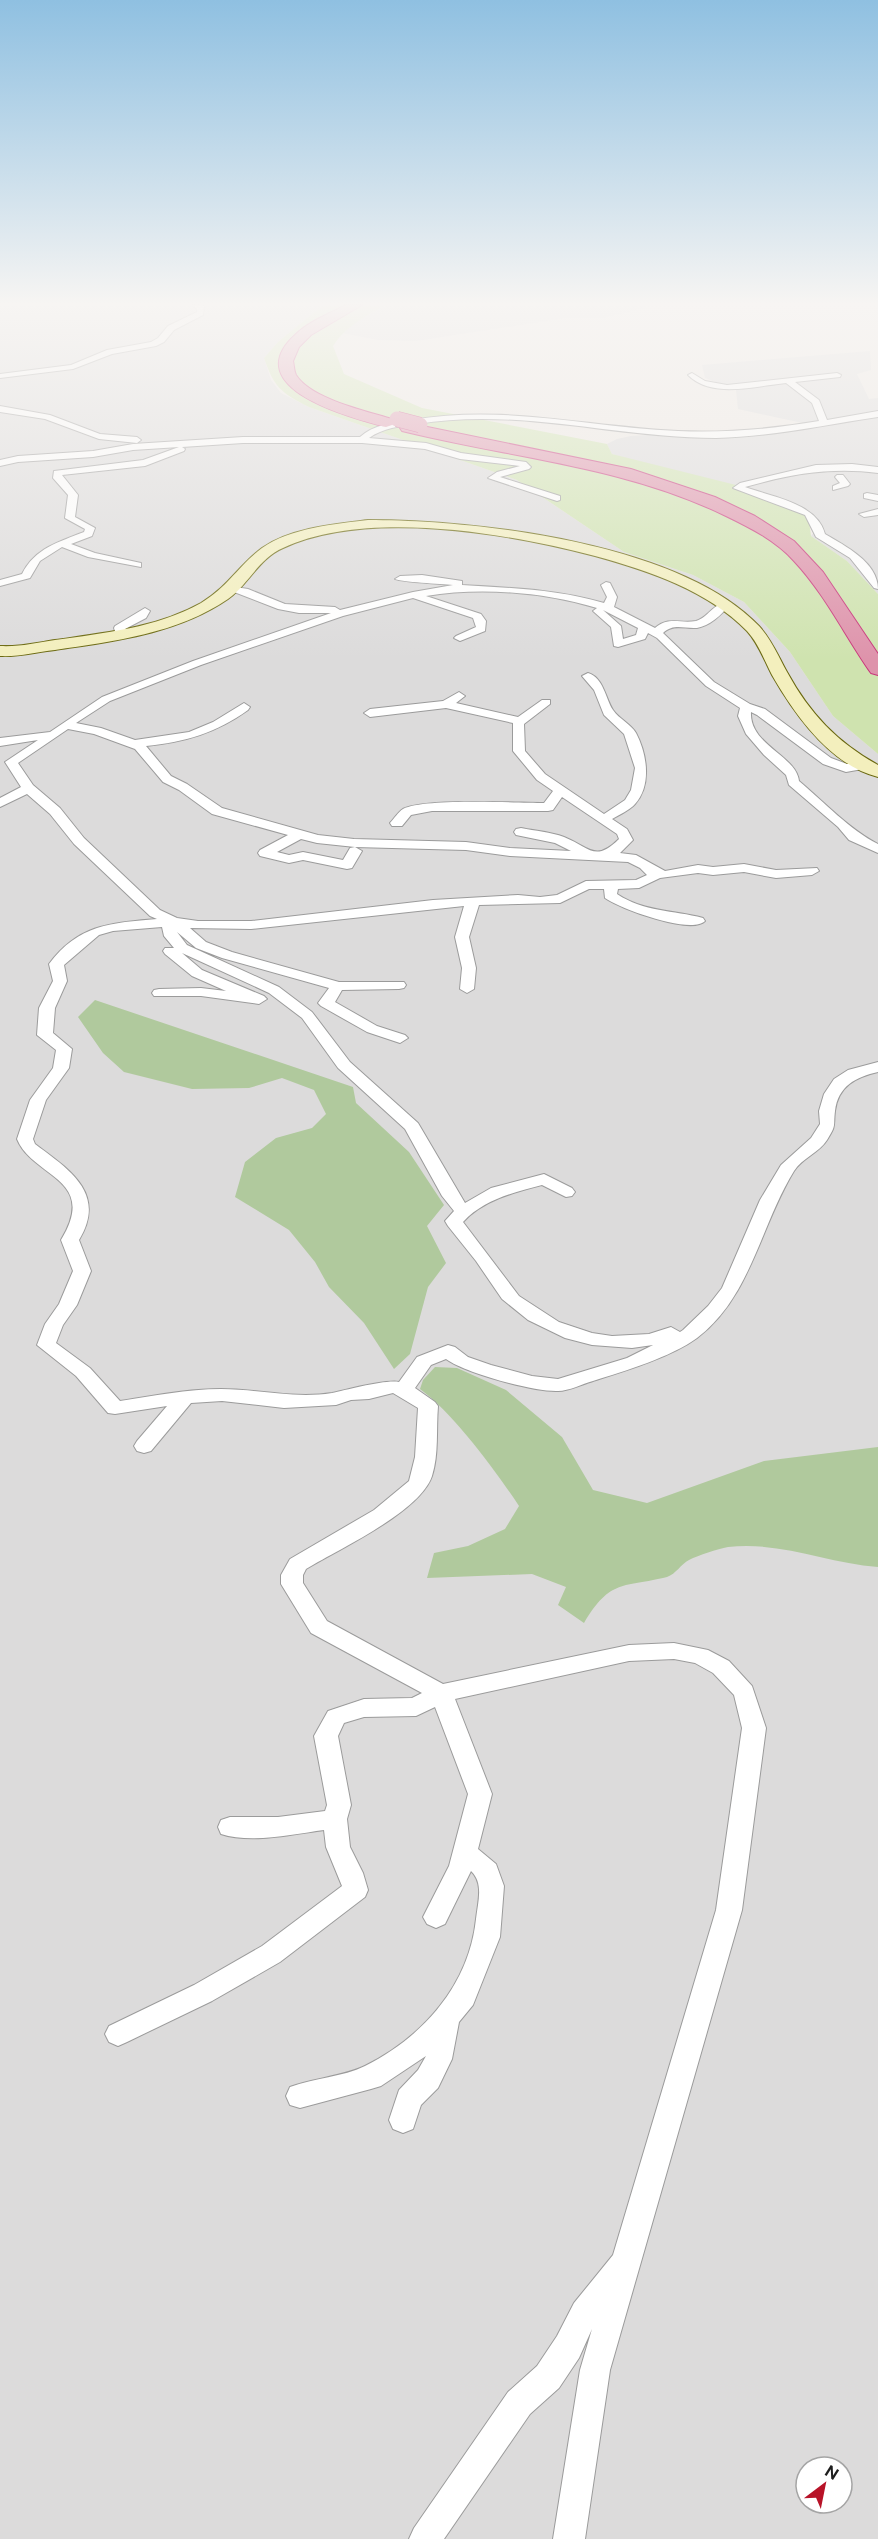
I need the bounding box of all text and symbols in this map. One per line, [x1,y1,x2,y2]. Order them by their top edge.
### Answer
north arrow [794,2455,854,2515]
text: N [821,2461,842,2484]

